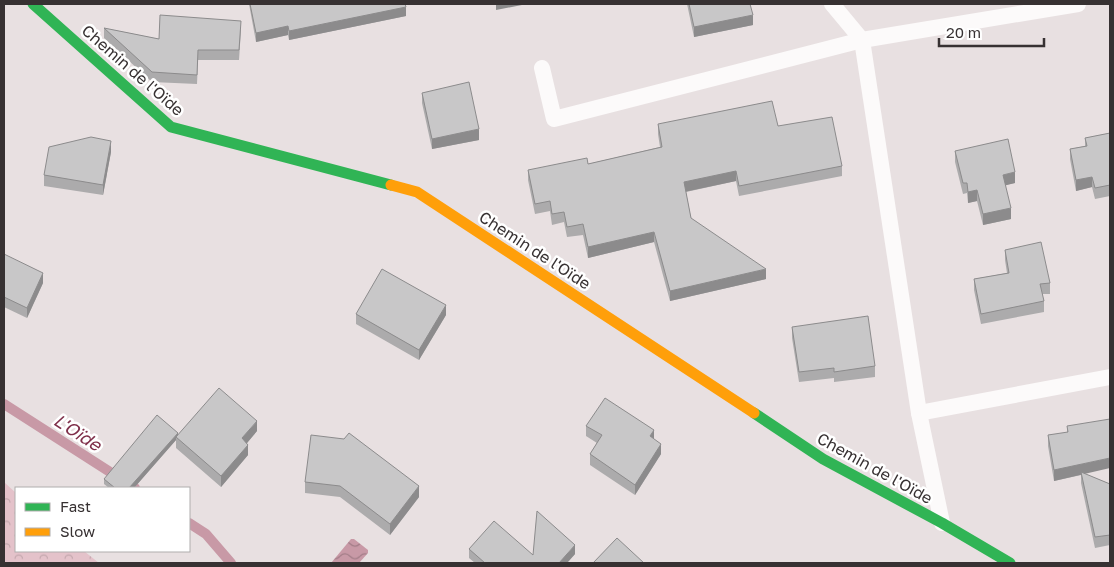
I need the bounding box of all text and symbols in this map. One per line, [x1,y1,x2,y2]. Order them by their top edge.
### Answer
scale bar [939,15,1044,47]
street label: Chemin de l'Oïde [78,20,188,120]
text: 20 m [946,23,981,41]
street label: Chemin de l'Oïde [476,207,594,293]
water label: L'Oïde [50,409,107,456]
street label: Chemin de l'Oïde [814,428,936,508]
legend [15,487,190,552]
text: Fast [60,497,91,515]
text: Slow [60,522,95,540]

